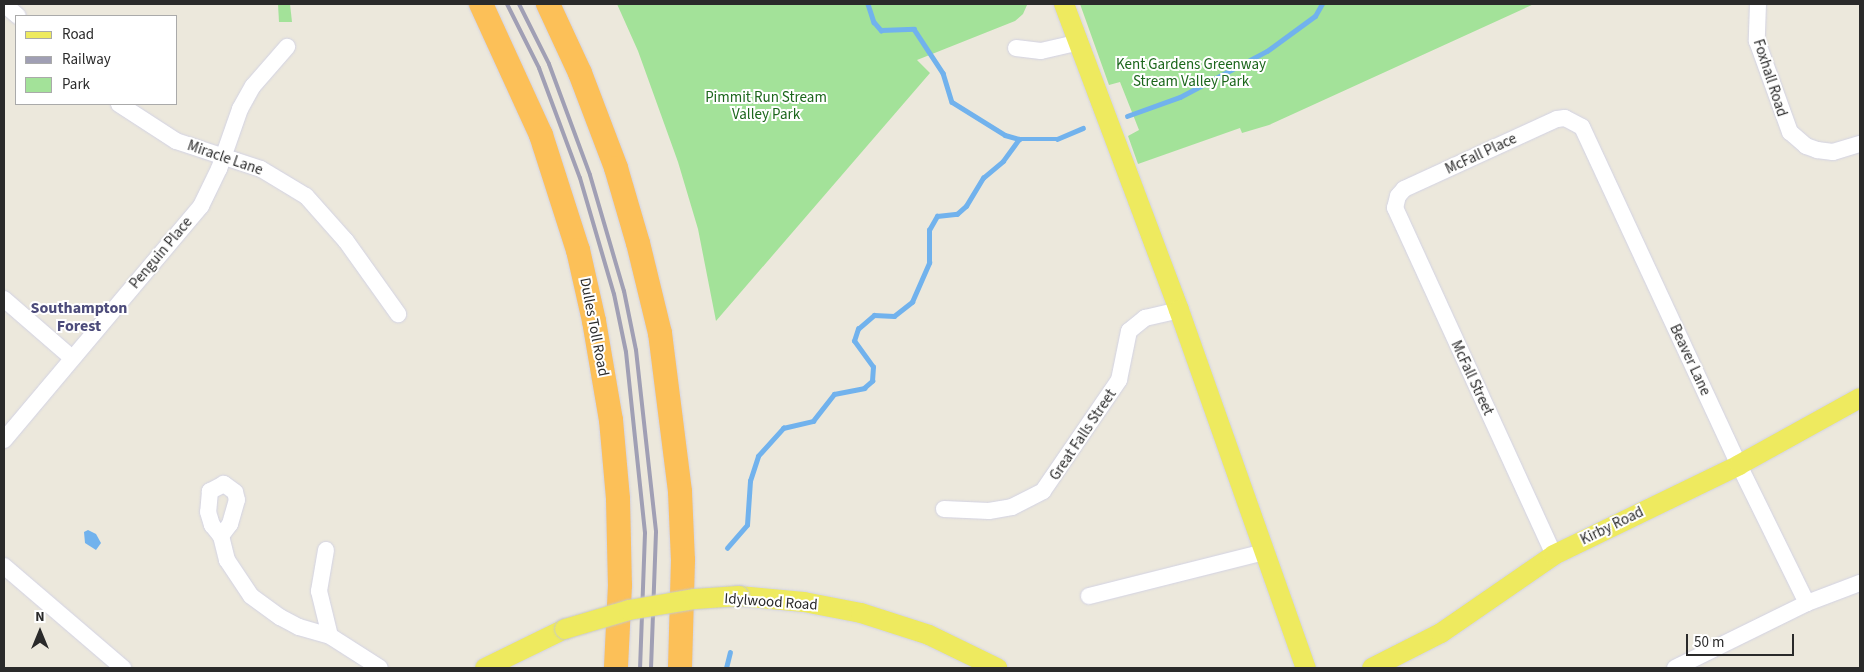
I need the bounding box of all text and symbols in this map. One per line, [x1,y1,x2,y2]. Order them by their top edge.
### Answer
legend [15,15,178,105]
text: Road [62,24,94,45]
street label: Foxhall Road [1749,37,1791,119]
text: Railway [62,49,111,70]
park label: Kent Gardens Greenway Stream Valley Park [1116,55,1266,90]
text: Park [62,74,90,95]
park label: Pimmit Run Stream Valley Park [705,88,827,123]
street label: McFall Place [1442,130,1520,178]
street label: Miracle Lane [185,137,265,179]
street label: Penguin Place [126,213,196,293]
street label: Dulles Toll Road [576,276,612,378]
district label: Southampton Forest [31,298,127,336]
street label: Beaver Lane [1666,321,1714,399]
street label: McFall Street [1447,338,1497,418]
street label: Great Falls Street [1046,386,1120,484]
street label: Kirby Road [1577,503,1647,549]
street label: Idylwood Road [724,590,818,614]
north arrow [15,607,65,657]
text: N [35,607,45,627]
scale bar [1689,624,1796,656]
text: 50 m [1694,632,1724,653]

